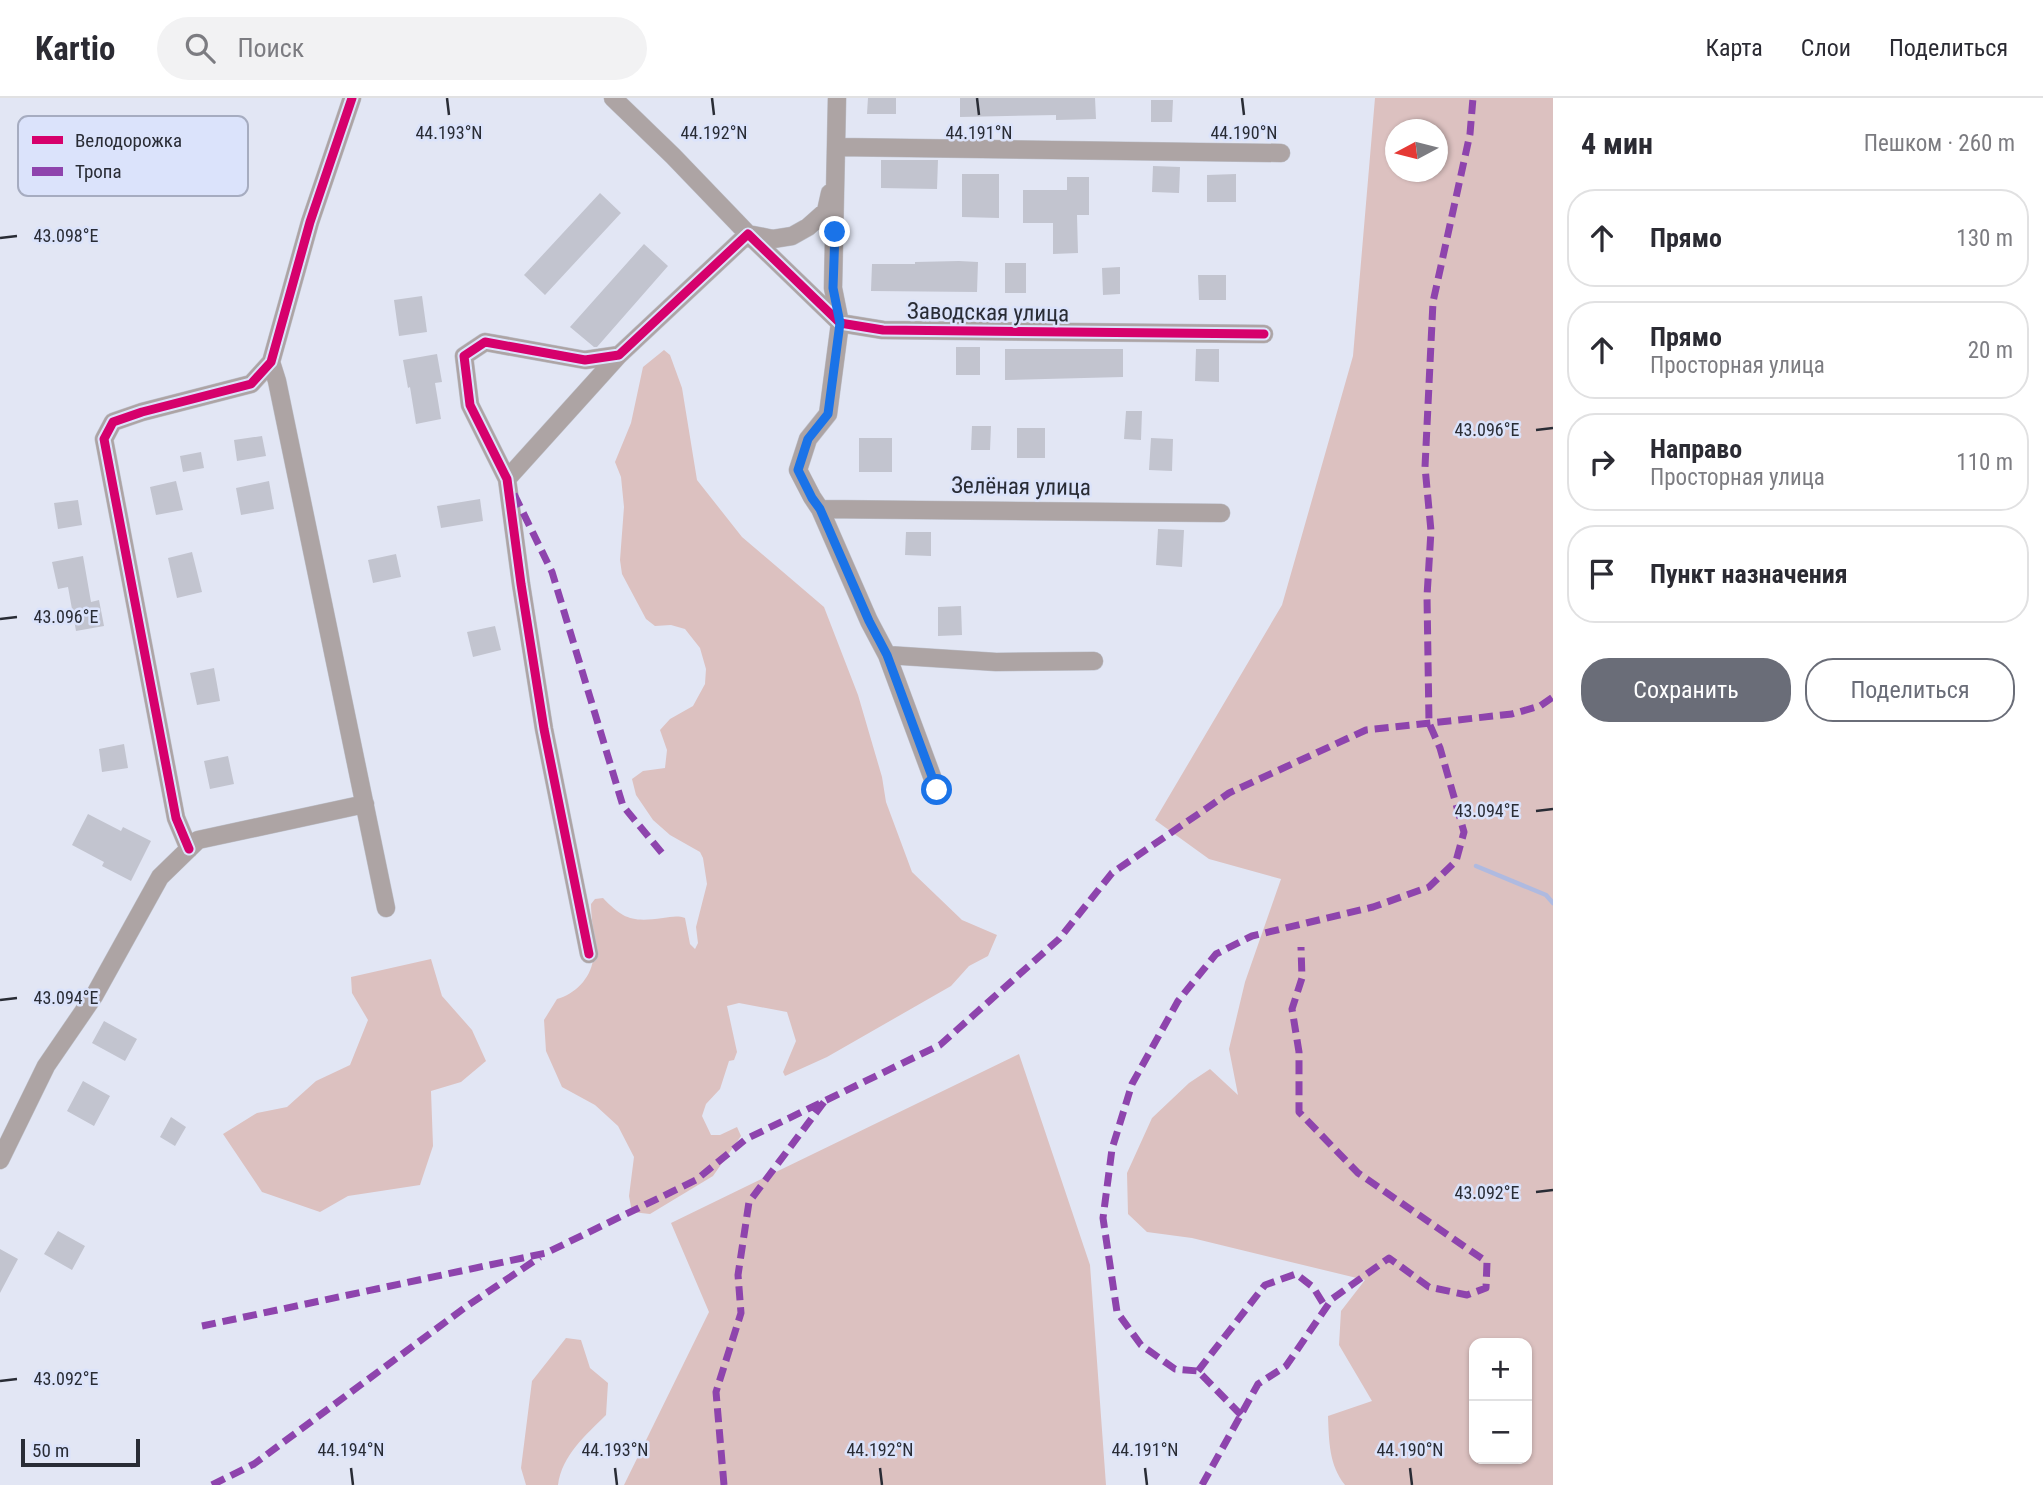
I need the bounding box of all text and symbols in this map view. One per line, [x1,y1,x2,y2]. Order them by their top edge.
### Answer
search box [157,17,647,80]
text: Kartio [35,29,115,68]
icon: search [181,29,219,67]
text: Поиск [237,33,304,63]
text: Карта [1705,34,1763,62]
text: Слои [1801,34,1851,62]
text: Поделиться [1889,34,2008,62]
legend [18,116,248,196]
north arrow [1385,119,1448,182]
text: 44.193°N [415,122,483,143]
text: 44.192°N [680,122,748,143]
text: 44.191°N [945,122,1013,143]
text: 44.190°N [1210,122,1278,143]
text: 4 мин [1581,126,1653,161]
text: Велодорожка [75,129,182,152]
text: Пешком · 260 m [1864,130,2015,157]
text: Тропа [75,160,122,183]
route end [819,216,850,247]
icon: ahead [1583,219,1621,257]
text: Прямо [1650,223,1722,253]
text: 43.098°E [34,225,98,246]
text: 130 m [1956,225,2013,252]
street label: Заводская улица [907,298,1069,327]
text: Прямо [1650,322,1722,352]
icon: ahead [1583,331,1621,369]
text: 20 m [1968,337,2013,364]
text: Просторная улица [1650,352,1825,379]
text: 43.096°E [1455,419,1519,440]
text: Направо [1650,434,1742,464]
icon: right [1583,443,1621,481]
text: 110 m [1956,449,2013,476]
text: Просторная улица [1650,464,1825,491]
street label: Зелёная улица [951,472,1091,501]
icon: arrive [1583,555,1621,593]
text: Пункт назначения [1650,559,1848,589]
text: 43.096°E [34,606,98,627]
button: Сохранить [1581,658,1791,722]
button: Поделиться [1805,658,2015,722]
route start [921,774,952,805]
text: 43.094°E [1455,800,1519,821]
text: 43.094°E [34,987,98,1008]
text: 43.092°E [1455,1182,1519,1203]
map controls [1469,1338,1532,1464]
button: + [1469,1338,1532,1401]
text: 43.092°E [34,1368,98,1389]
button: − [1469,1401,1532,1464]
scale bar [21,1436,140,1468]
text: 50 m [32,1439,69,1462]
text: 44.194°N [317,1439,385,1460]
text: 44.193°N [581,1439,649,1460]
text: 44.192°N [846,1439,914,1460]
text: 44.191°N [1111,1439,1179,1460]
text: 44.190°N [1376,1439,1444,1460]

